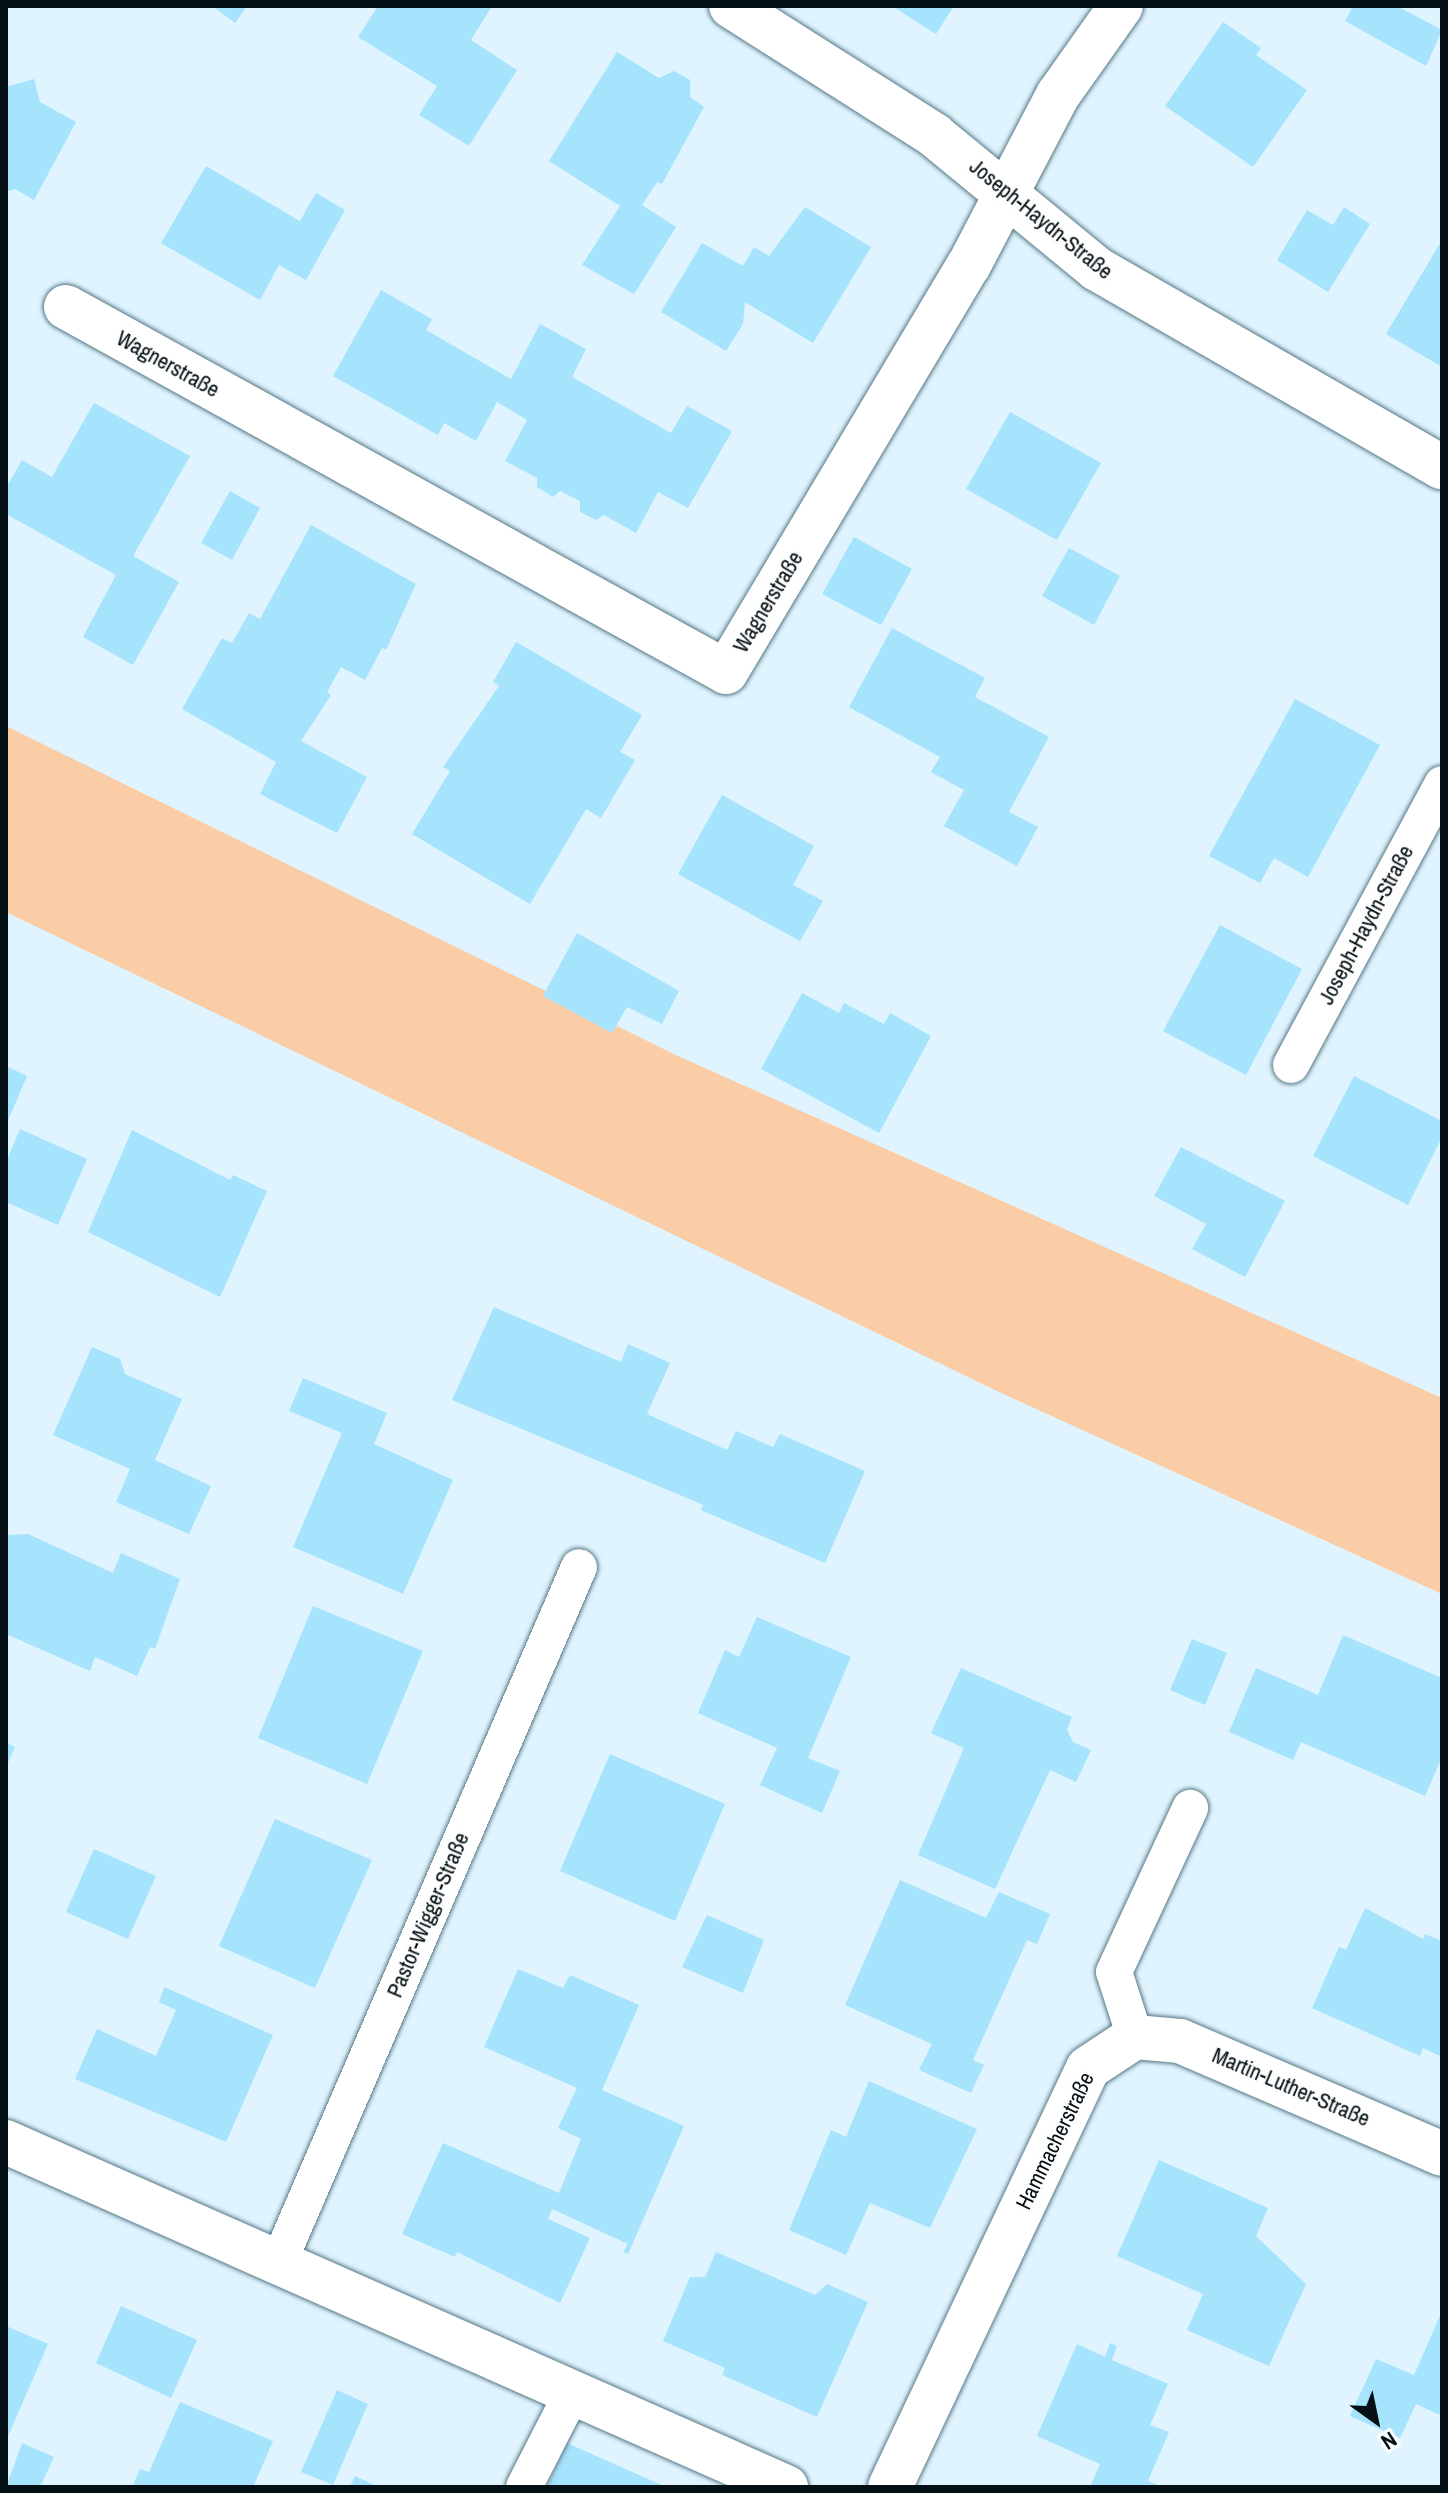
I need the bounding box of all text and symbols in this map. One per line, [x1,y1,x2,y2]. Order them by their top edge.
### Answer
street label: Joseph-Haydn-Straße [964,153,1118,285]
street label: Wagnerstraße [112,325,224,403]
street label: Wagnerstraße [727,547,809,657]
street label: Joseph-Haydn-Straße [1313,841,1419,1009]
street label: Pastor-Wigger-Straße [381,1829,475,2001]
street label: Martin-Luther-Straße [1208,2042,1374,2132]
street label: Hammacherstraße [1010,2068,1100,2214]
north arrow [1336,2381,1416,2461]
text: N [1375,2425,1403,2457]

